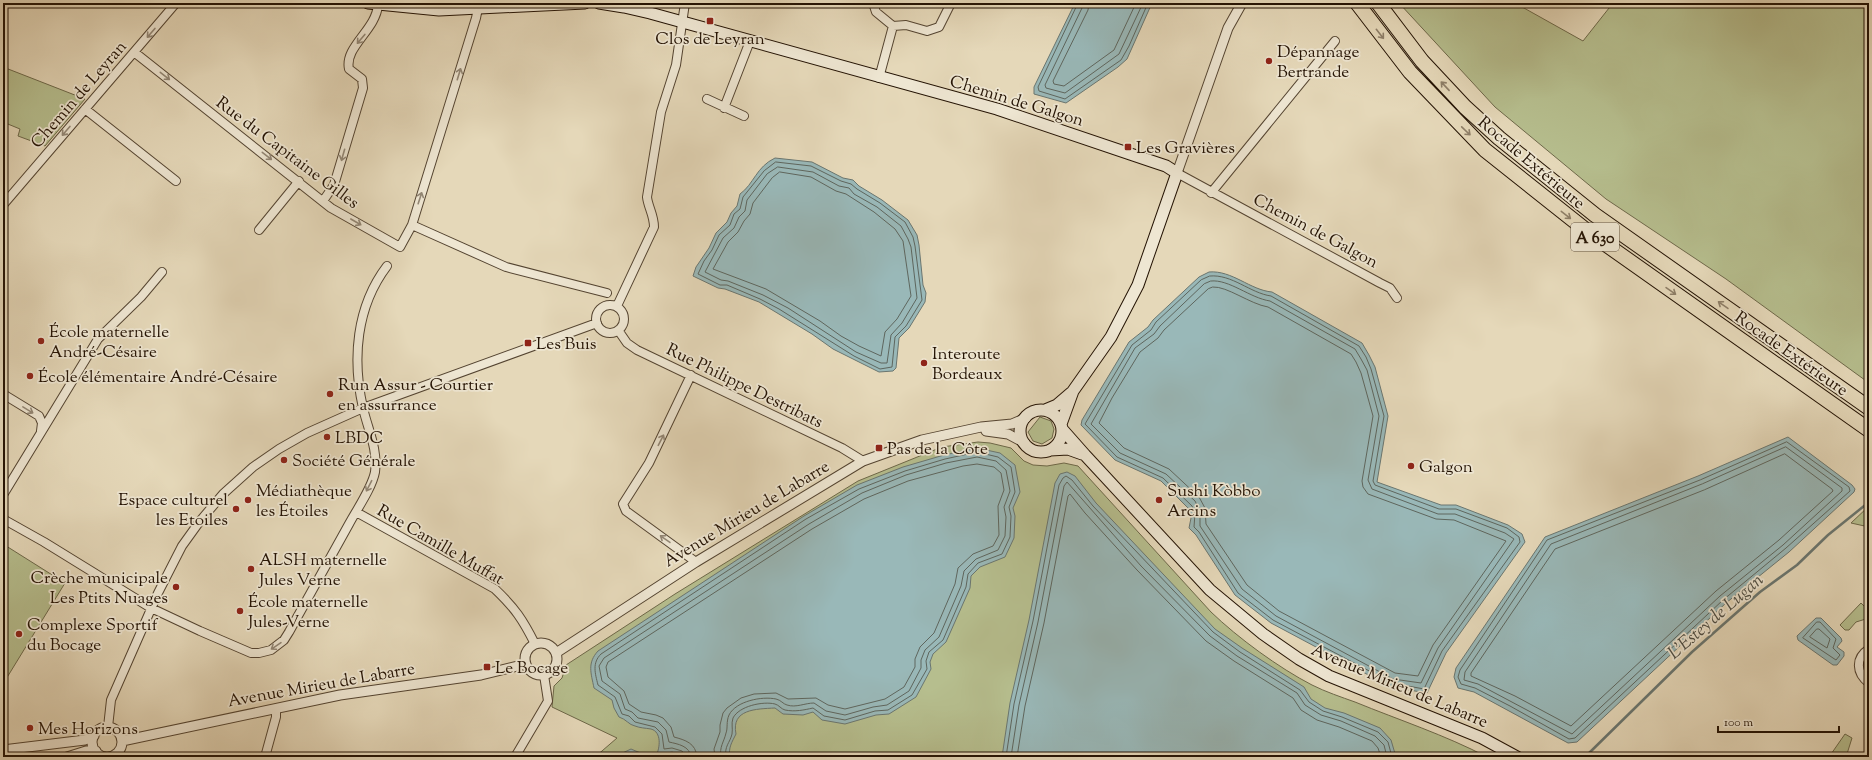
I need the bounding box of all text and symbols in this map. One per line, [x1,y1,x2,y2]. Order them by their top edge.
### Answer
marker: Clos de Leyran [705,16,715,26]
one-way arrow [146,27,155,38]
place label: Clos de Leyran [655,28,765,52]
one-way arrow [1376,29,1384,40]
one-way arrow [357,34,366,44]
street label: Chemin de Leyran [26,36,133,154]
place label: Dépannage Bertrande [1277,41,1359,85]
marker: Dépannage Bertrande [1264,56,1274,66]
one-way arrow [456,68,463,81]
street label: Chemin de Galgon [947,70,1086,134]
one-way arrow [159,72,170,81]
one-way arrow [1441,81,1450,91]
street label: Rue du Capitaine Gilles [210,92,364,216]
street label: Rocade Extérieure [1472,111,1590,216]
one-way arrow [61,126,70,137]
one-way arrow [1461,126,1471,136]
place label: Les Gravières [1136,137,1235,161]
marker: Les Gravières [1123,142,1133,152]
one-way arrow [339,148,346,161]
one-way arrow [261,152,272,161]
street label: Chemin de Galgon [1248,189,1382,275]
one-way arrow [417,192,424,205]
one-way arrow [1560,210,1571,219]
one-way arrow [350,218,362,226]
road number: A 630 [1571,223,1619,251]
one-way arrow [1666,287,1677,295]
one-way arrow [1718,301,1729,309]
street label: Rocade Extérieure [1729,307,1852,403]
place label: École maternelle André-Césaire [49,321,169,365]
place label: Les Buis [536,333,597,357]
marker: École maternelle André-Césaire [36,336,46,346]
marker: Les Buis [523,338,533,348]
street label: Rue Philippe Destribats [662,338,827,435]
place label: Interoute Bordeaux [932,343,1002,387]
marker: Interoute Bordeaux [919,358,929,368]
place label: École élémentaire André-Césaire [38,366,278,390]
marker: École élémentaire André-Césaire [25,371,35,381]
place label: Run Assur - Courtier en assurrance [338,374,494,418]
marker: Run Assur - Courtier en assurrance [325,389,335,399]
one-way arrow [22,406,34,414]
place label: LBDC [335,427,383,451]
marker: LBDC [322,432,332,442]
one-way arrow [658,435,665,447]
place label: Pas de la Côte [887,438,988,462]
marker: Pas de la Côte [874,443,884,453]
place label: Société Générale [292,450,415,474]
marker: Société Générale [279,455,289,465]
street label: Avenue Mirieu de Labarre [660,456,835,574]
place label: Galgon [1419,456,1473,480]
marker: Galgon [1406,461,1416,471]
place label: Médiathèque les Étoiles [256,480,352,524]
one-way arrow [365,480,372,492]
place label: Sushi Kòbbo Arcins [1167,480,1260,524]
place label: Espace culturel les Etoiles [118,489,228,533]
marker: Médiathèque les Étoiles [243,495,253,505]
marker: Sushi Kòbbo Arcins [1154,495,1164,505]
street label: Rue Camille Muffat [372,500,508,592]
marker: Espace culturel les Etoiles [231,504,241,514]
one-way arrow [660,535,671,543]
place label: ALSH maternelle Jules Verne [258,549,387,593]
marker: ALSH maternelle Jules Verne [246,564,256,574]
place label: Crèche municipale Les Ptits Nuages [31,567,168,611]
water label: L'Estey de Lugan [1663,568,1770,667]
marker: Crèche municipale Les Ptits Nuages [171,582,181,592]
place label: École maternelle Jules-Verne [247,591,368,635]
marker: École maternelle Jules-Verne [235,606,245,616]
place label: Complexe Sportif du Bocage [27,614,159,658]
marker: Complexe Sportif du Bocage [14,629,24,639]
street label: Avenue Mirieu de Labarre [1307,639,1491,735]
one-way arrow [271,642,282,650]
place label: Le Bocage [495,657,568,681]
street label: Avenue Mirieu de Labarre [226,658,417,714]
marker: Le Bocage [482,662,492,672]
scale bar [1718,708,1839,734]
text: 100 m [1724,714,1753,732]
place label: Mes Horizons [38,718,138,742]
marker: Mes Horizons [25,723,35,733]

